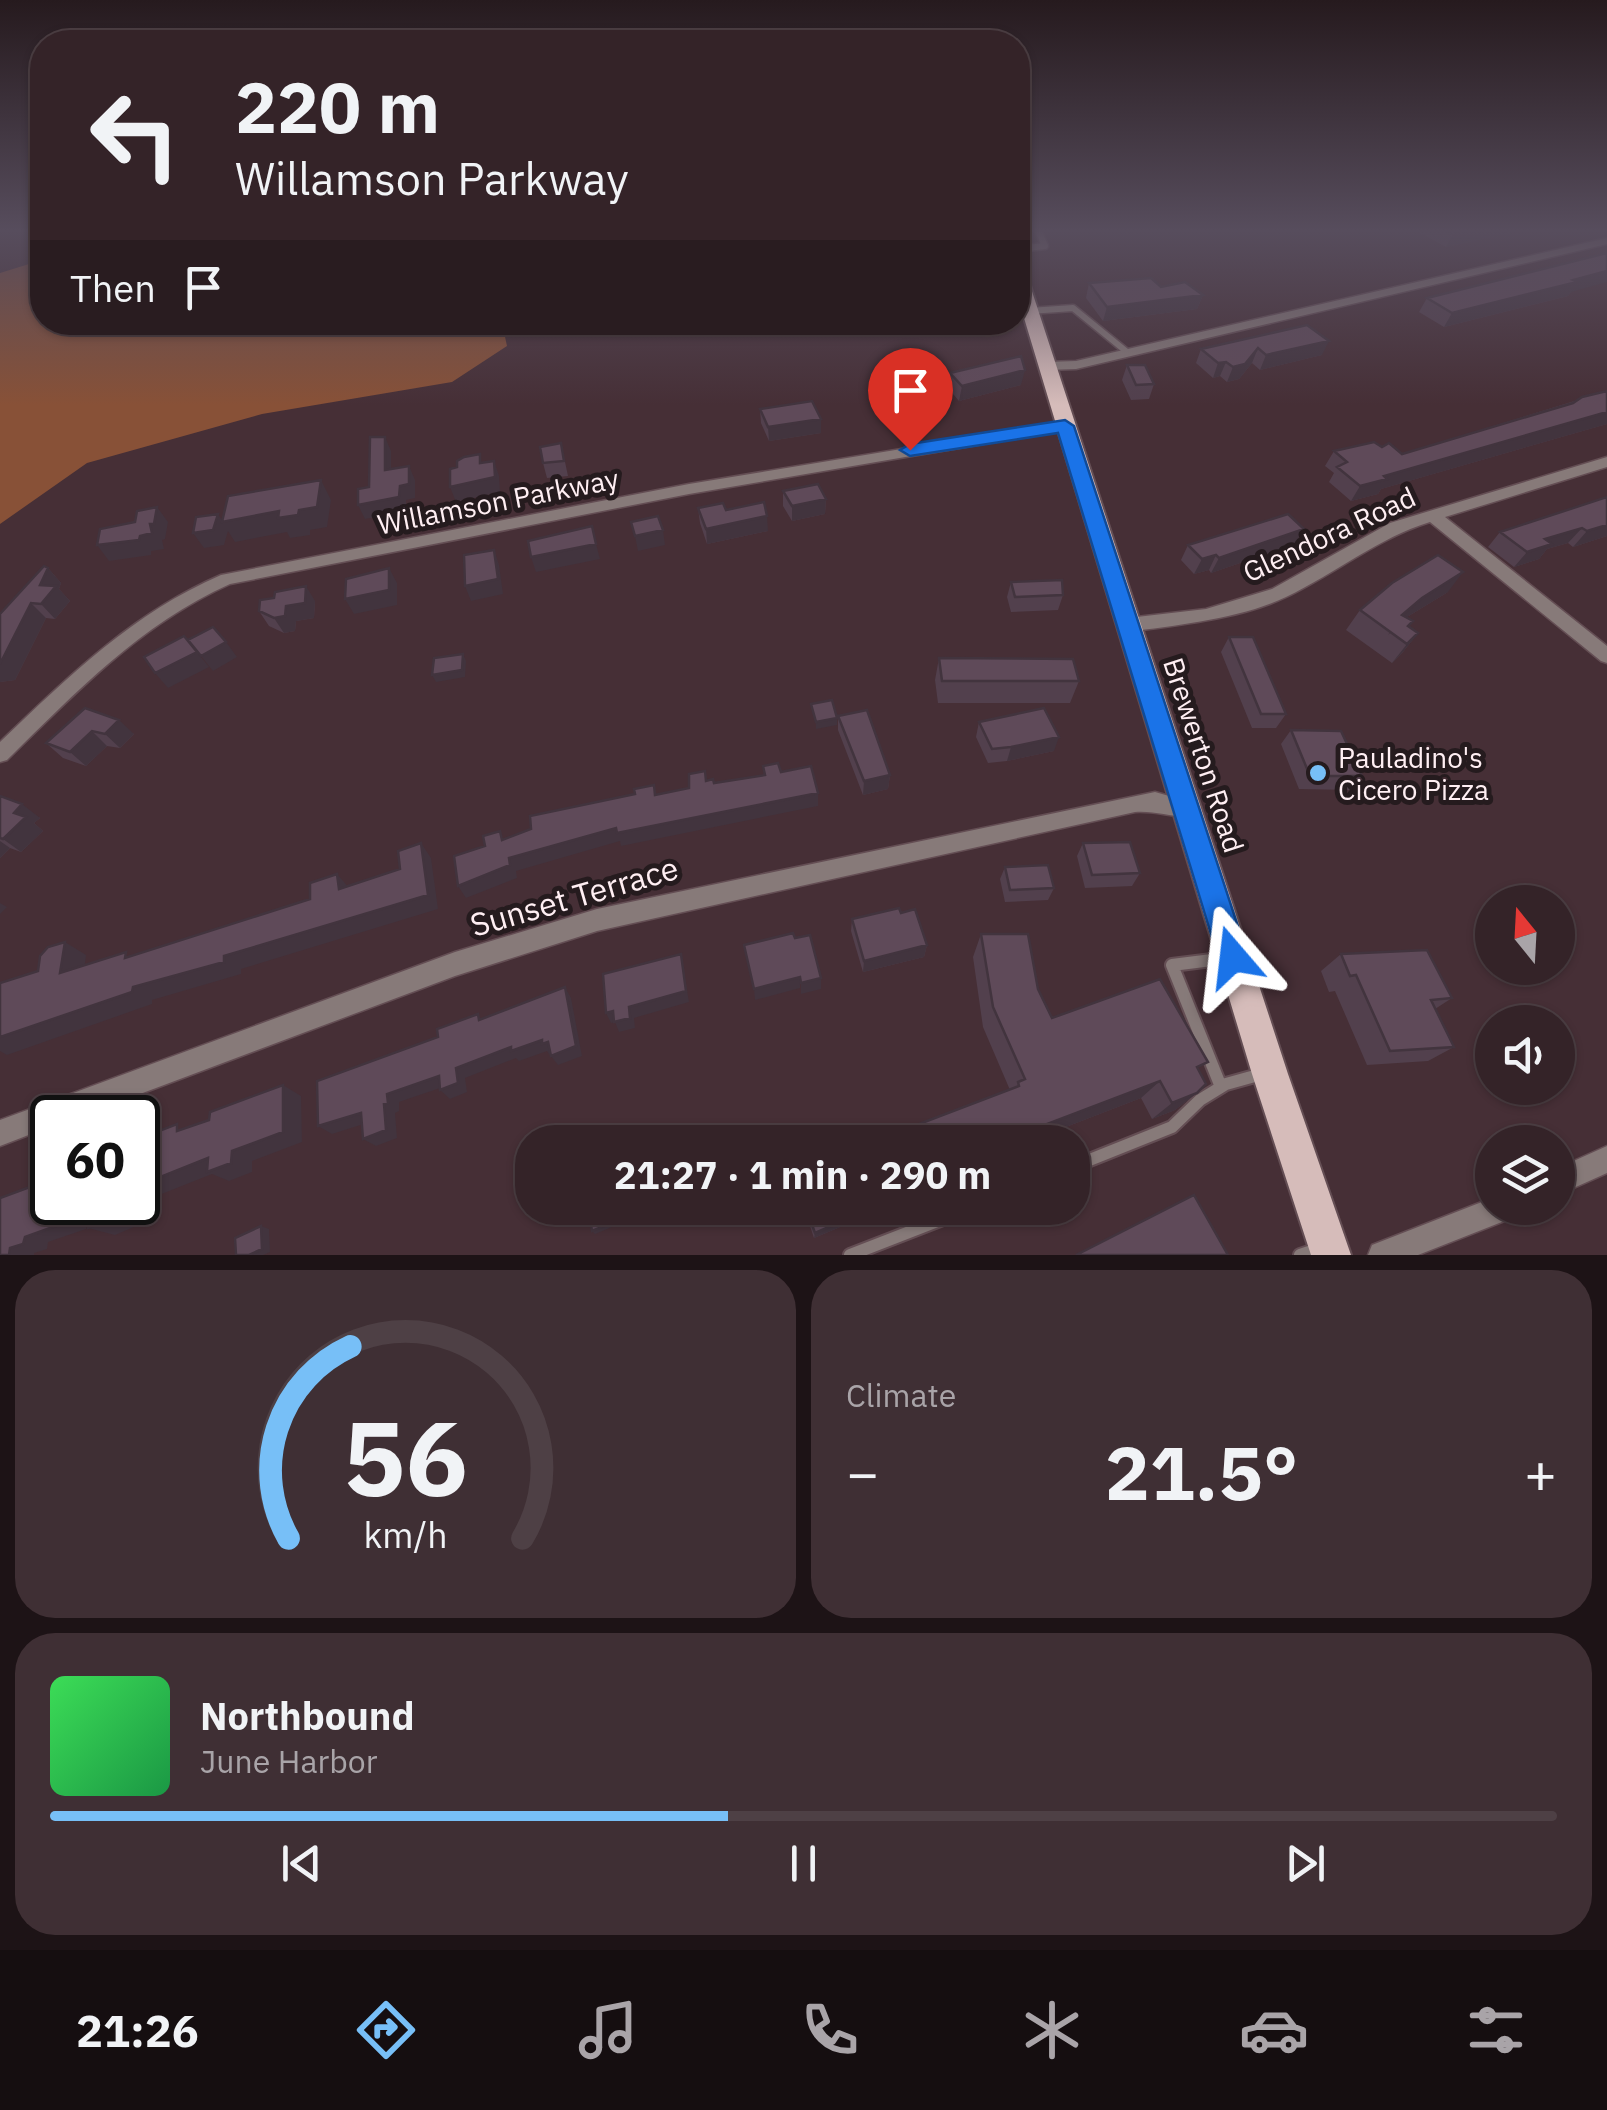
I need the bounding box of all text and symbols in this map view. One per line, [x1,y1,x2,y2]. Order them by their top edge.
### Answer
text: 220 m [235,61,440,152]
icon: left [70,70,200,200]
text: Willamson Parkway [235,149,629,207]
icon: arrive [176,260,231,315]
text: Then [70,263,156,312]
pin [868,348,953,451]
icon: arrive [883,363,938,418]
street label: Willamson Parkway [374,459,622,543]
street label: Glendora Road [1237,478,1421,590]
street label: Brewerton Road [1155,653,1253,857]
place label: Pauladino's Cicero Pizza [1338,739,1489,808]
marker: Pauladino's Cicero Pizza [1307,762,1329,784]
street label: Sunset Terrace [465,846,683,946]
north arrow [1475,885,1575,985]
map controls [1475,885,1575,1225]
position arrow [1181,905,1285,1009]
button: sound [1475,1005,1575,1105]
speed limit sign: 60 [30,1095,160,1225]
button: layers [1475,1125,1575,1225]
text: 21:27 · 1 min · 290 m [614,1150,991,1199]
text: Climate [846,1374,956,1416]
text: 56 [343,1389,468,1525]
text: 21.5° [1105,1423,1298,1521]
text: − [846,1437,879,1508]
text: + [1524,1437,1557,1508]
text: km/h [363,1511,448,1558]
text: Northbound [200,1691,415,1740]
text: June Harbor [200,1740,377,1782]
icon: previous [274,1836,329,1891]
icon: pause [776,1836,831,1891]
icon: next [1278,1836,1333,1891]
icon: directions [351,1995,421,2065]
icon: music [573,1995,643,2065]
icon: phone [795,1995,865,2065]
icon: climate [1017,1995,1087,2065]
icon: car [1239,1995,1309,2065]
icon: filters [1461,1995,1531,2065]
text: 21:26 [76,2001,199,2059]

